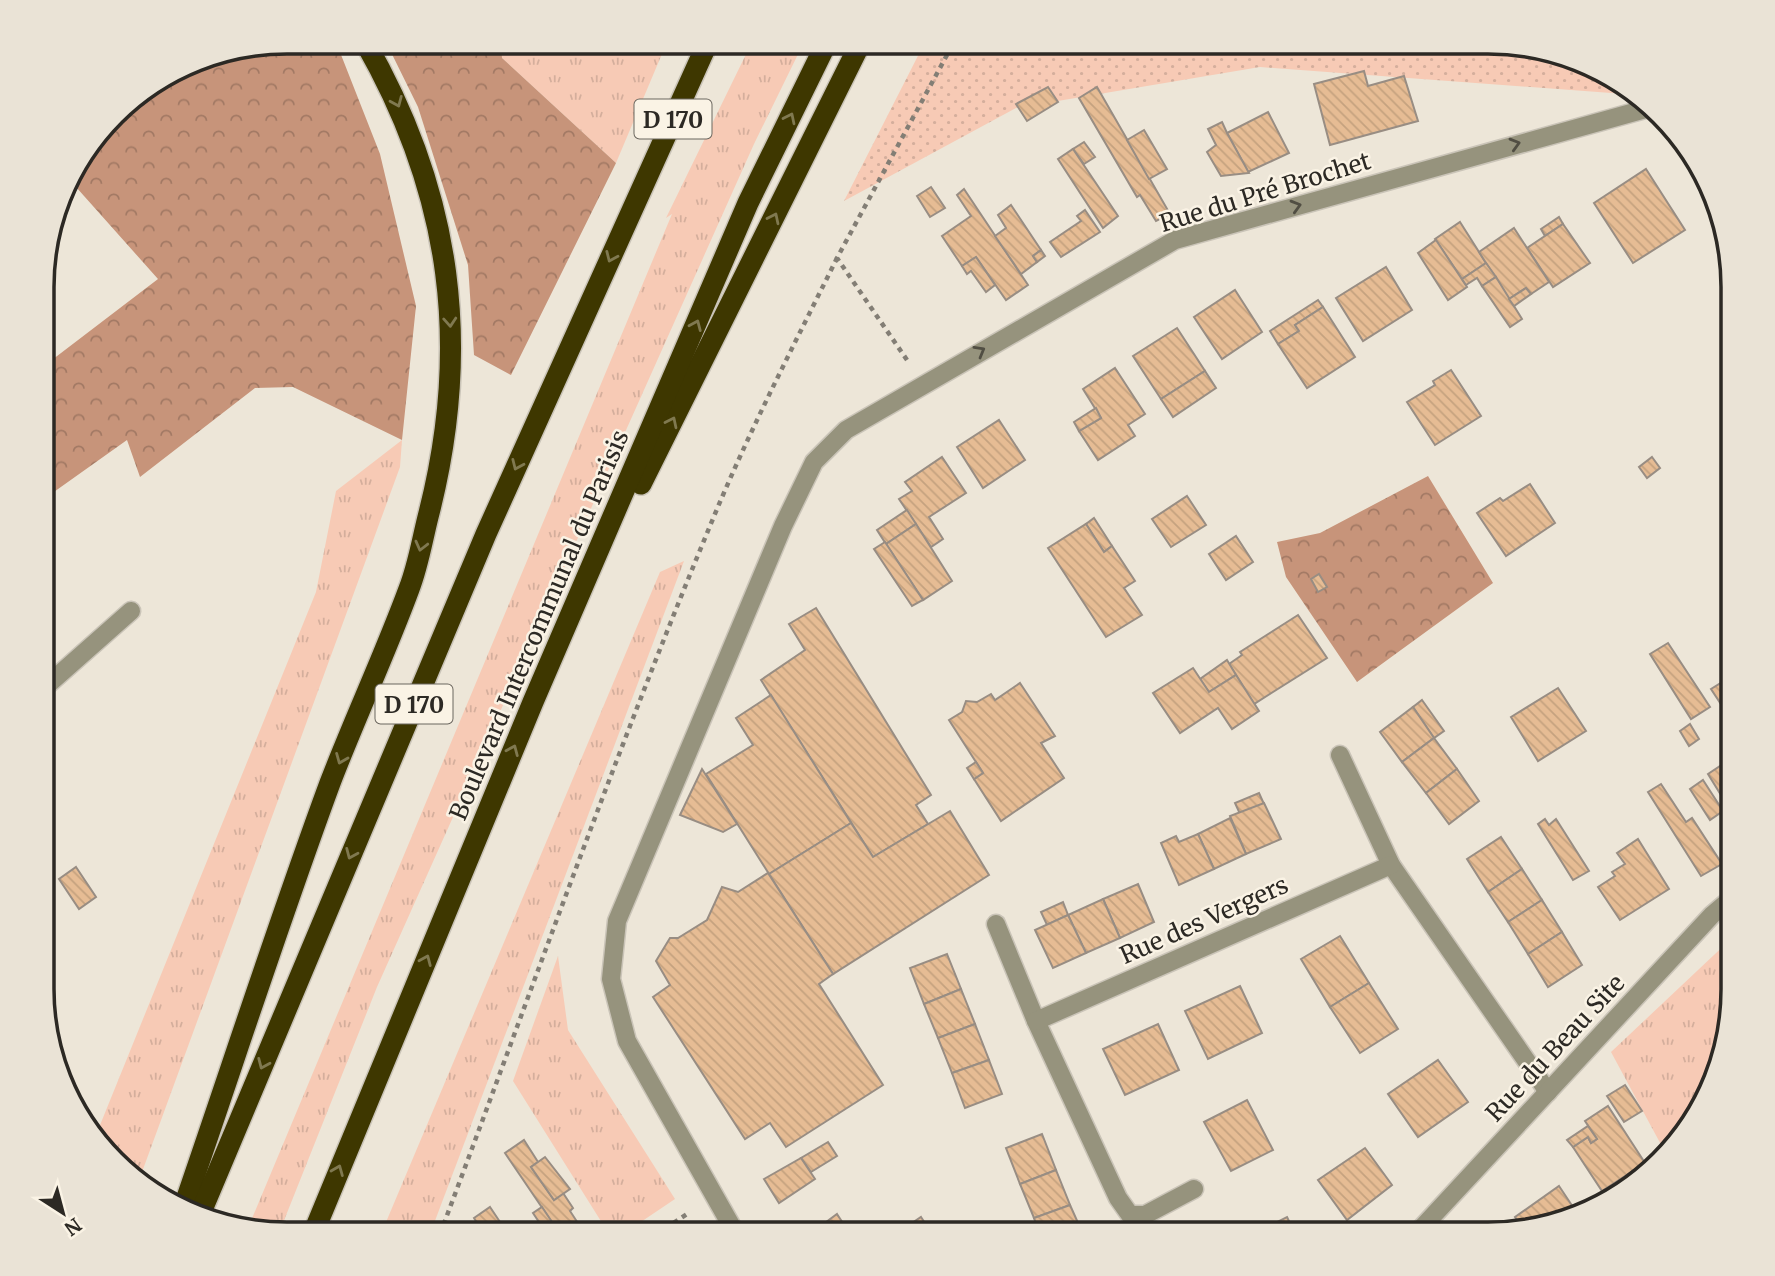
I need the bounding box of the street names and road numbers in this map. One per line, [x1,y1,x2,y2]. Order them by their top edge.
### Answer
road number: D 170 [634,100,712,138]
street label: Rue du Pré Brochet [1156,145,1375,239]
street label: Boulevard Intercommunal du Parisis [443,425,635,825]
road number: D 170 [376,684,452,724]
street label: Rue des Vergers [1115,869,1293,971]
street label: Rue du Beau Site [1479,968,1631,1128]

